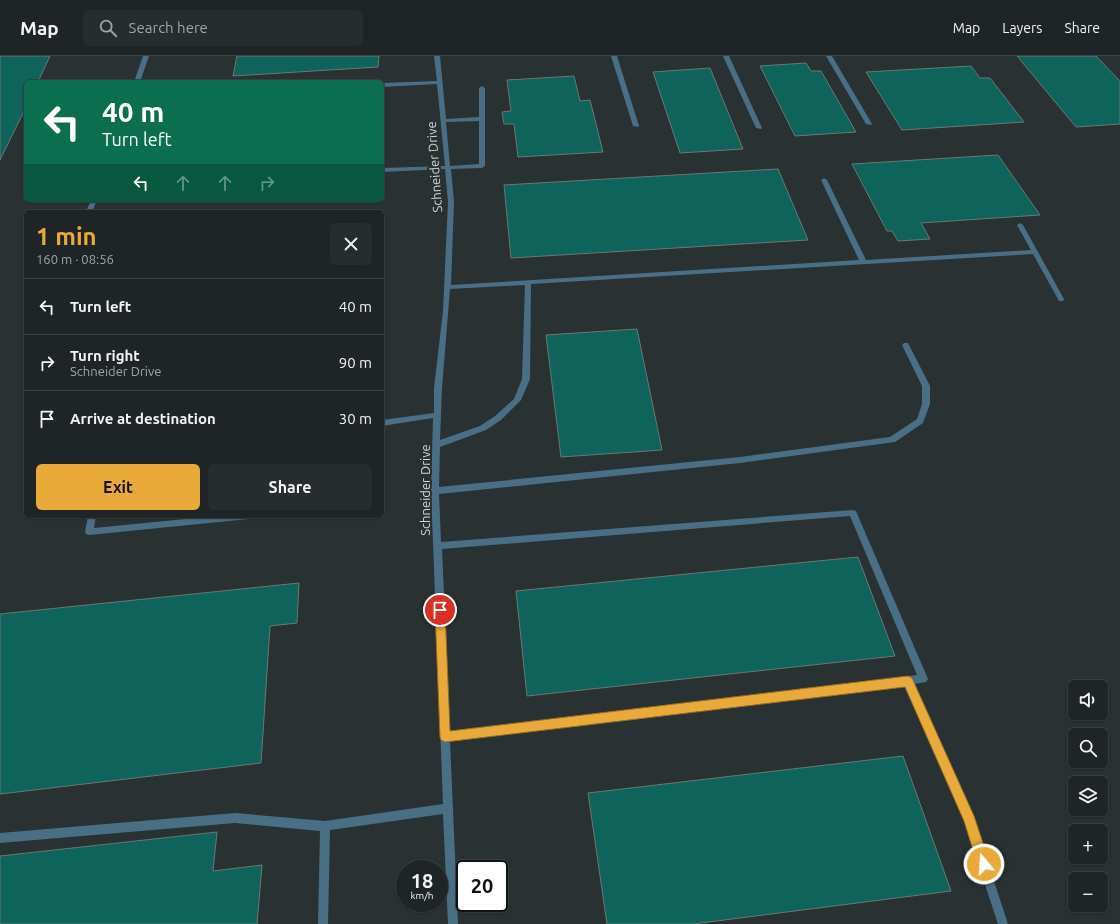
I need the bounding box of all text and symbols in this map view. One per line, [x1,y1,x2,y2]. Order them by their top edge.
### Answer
search box [83,10,363,46]
text: Map [20,17,59,39]
icon: search [97,17,119,39]
text: Search here [129,19,208,36]
text: Map [953,20,980,36]
text: Layers [1002,20,1042,36]
text: Share [1064,20,1100,36]
icon: left [36,96,88,148]
text: 40 m [102,96,164,127]
street label: Schneider Drive [424,121,444,213]
text: Turn left [102,129,172,149]
icon: left [130,172,152,194]
icon: ahead [172,172,194,194]
icon: ahead [214,172,236,194]
icon: right [256,172,278,194]
text: 1 min [36,223,97,250]
button: close [330,223,372,265]
text: 160 m · 08:56 [36,252,114,266]
icon: left [36,296,58,318]
text: Turn left [70,298,131,315]
text: 40 m [339,298,372,315]
text: Turn right [70,347,140,364]
icon: right [36,352,58,374]
text: 90 m [339,354,372,371]
text: Schneider Drive [70,364,161,378]
icon: arrive [36,408,58,430]
text: Arrive at destination [70,410,216,427]
text: 30 m [339,410,372,427]
street label: Schneider Drive [418,444,432,536]
button: Exit [36,464,200,510]
button: Share [208,464,372,510]
pin [423,593,457,627]
icon: arrive [429,599,451,621]
map controls [1068,680,1108,912]
button: sound [1068,680,1108,720]
button: search [1068,728,1108,768]
button: layers [1068,776,1108,816]
button: + [1068,824,1108,864]
position arrow [963,843,1005,885]
speed limit sign: 20 [456,860,508,912]
text: 18 [411,869,433,892]
button: − [1068,872,1108,912]
text: km/h [410,890,434,901]

